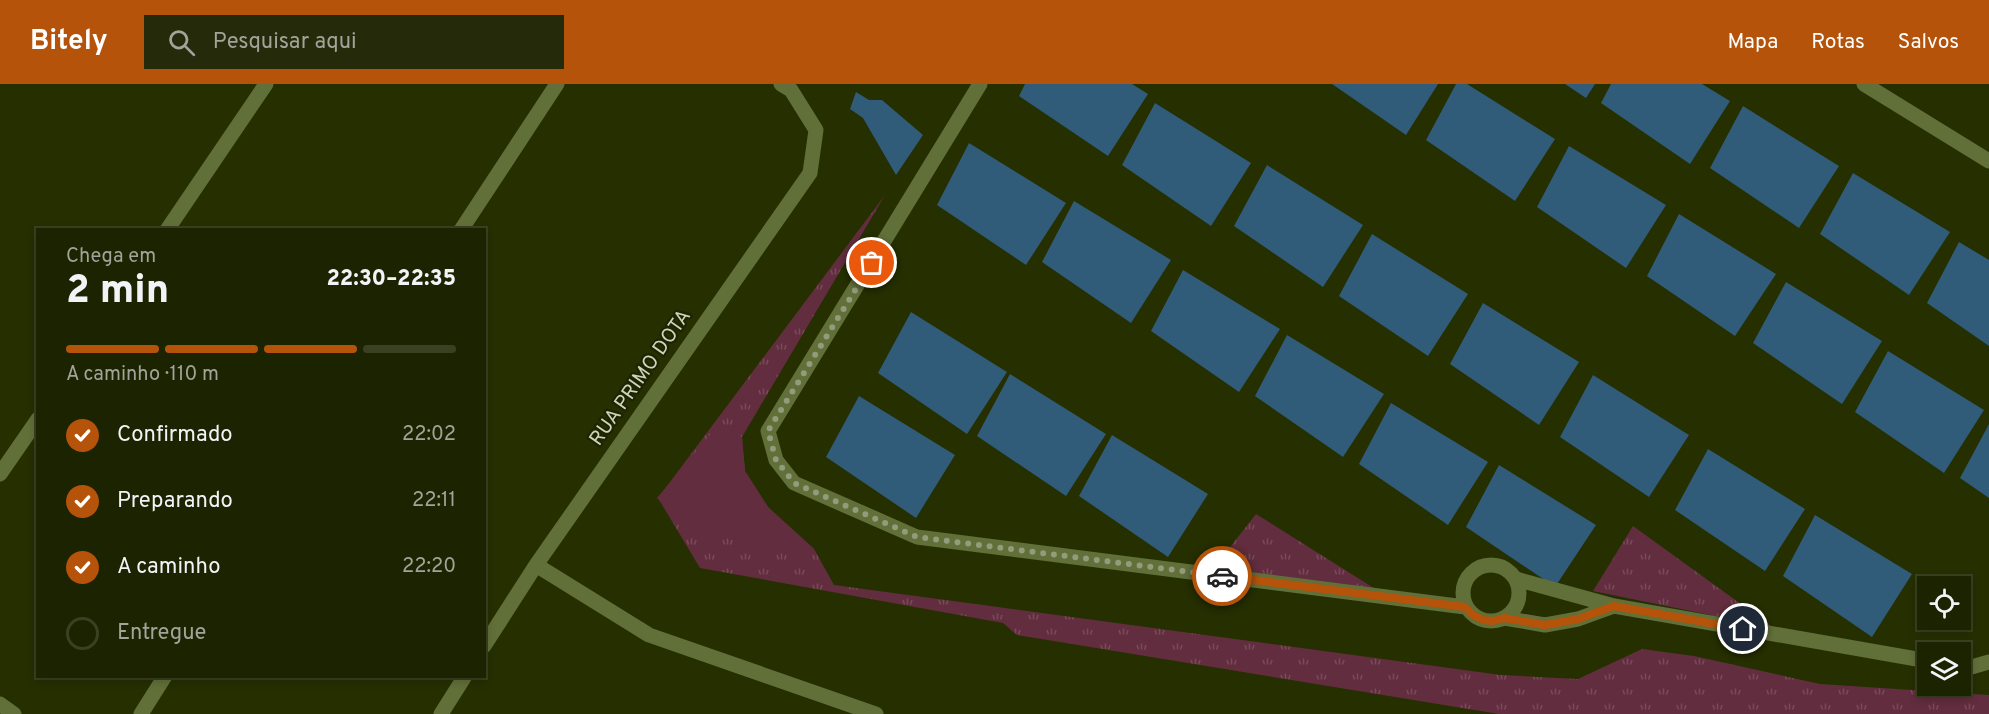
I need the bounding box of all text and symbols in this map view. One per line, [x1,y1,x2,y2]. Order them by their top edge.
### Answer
search box [144,15,564,69]
text: Bitely [30,24,108,60]
icon: search [165,26,198,59]
text: Pesquisar aqui [213,29,357,56]
text: Mapa [1728,29,1778,56]
text: Rotas [1811,29,1865,56]
text: Salvos [1898,29,1959,56]
pin [846,237,897,288]
text: Chega em [66,244,156,270]
icon: bag [855,246,888,279]
text: 22:30–22:35 [326,266,456,293]
text: 2 min [66,268,169,317]
street label: RUA PRIMO DOTA [584,305,698,451]
text: A caminho · 110 m [66,362,219,388]
icon: check [66,419,99,452]
text: Confirmado [117,422,233,449]
text: 22:02 [402,422,456,448]
icon: check [66,485,99,518]
text: Preparando [117,488,233,515]
text: 22:11 [412,488,456,514]
courier [1192,546,1252,606]
icon: check [66,551,99,584]
text: A caminho [117,554,220,581]
text: 22:20 [402,554,456,580]
icon: car [1206,560,1239,593]
map controls [1917,576,1971,696]
button: locate [1917,576,1971,630]
pin [1717,603,1768,654]
icon: home [1726,612,1759,645]
text: Entregue [117,620,206,647]
button: layers [1917,642,1971,696]

